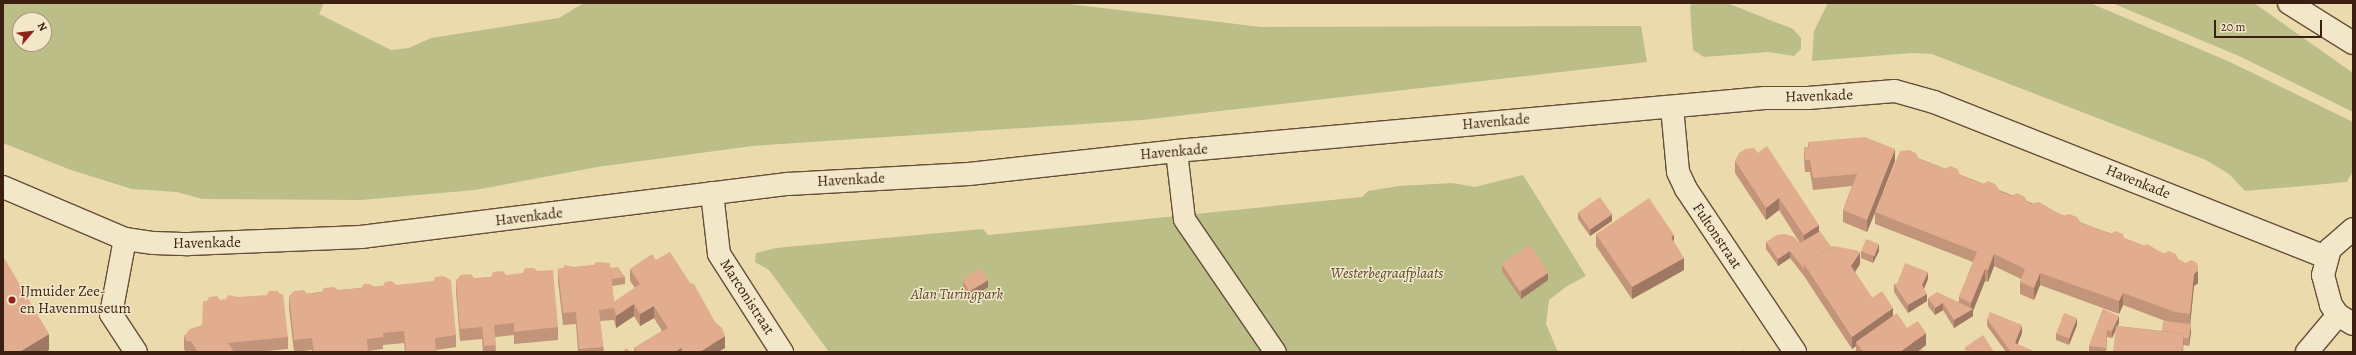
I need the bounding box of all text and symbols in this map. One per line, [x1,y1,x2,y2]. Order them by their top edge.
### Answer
north arrow [12,12,52,52]
scale bar [2216,12,2324,38]
text: 20 m [2221,19,2245,35]
text: N [34,20,51,34]
street label: Havenkade [1785,86,1853,106]
street label: Havenkade [1461,110,1531,134]
street label: Havenkade [1139,140,1209,164]
street label: Havenkade [2103,161,2173,203]
street label: Havenkade [817,169,885,191]
street label: Fultonstraat [1688,200,1746,272]
street label: Havenkade [494,204,564,230]
street label: Havenkade [173,233,241,253]
street label: Marconistraat [716,256,778,338]
park label: Westerbegraafplaats [1331,265,1443,283]
place label: IJmuider Zee- en Havenmuseum [20,282,131,317]
park label: Alan Turingpark [911,286,1003,304]
marker: IJmuider Zee- en Havenmuseum [7,295,17,305]

